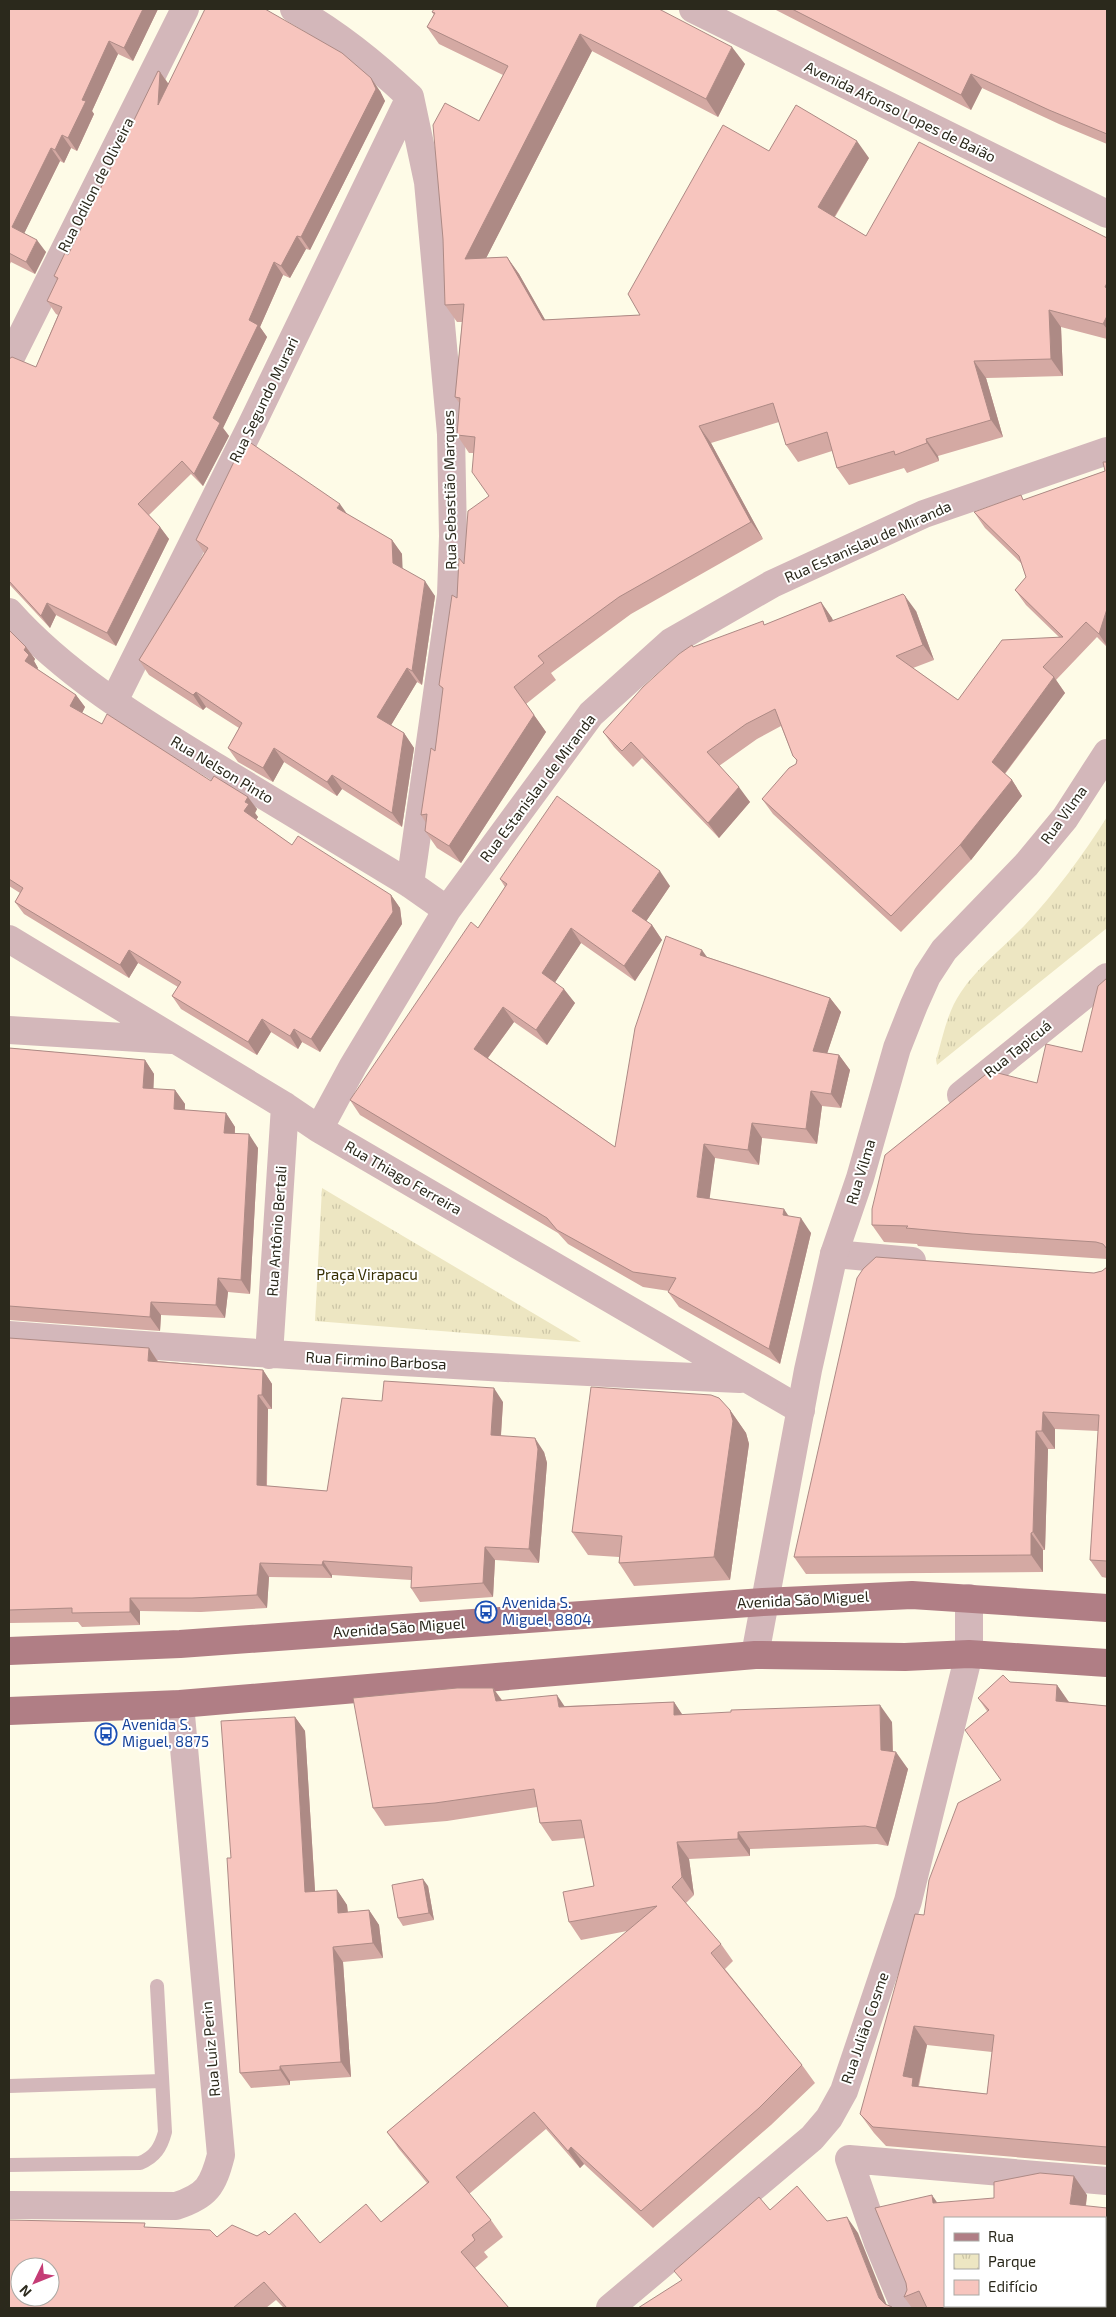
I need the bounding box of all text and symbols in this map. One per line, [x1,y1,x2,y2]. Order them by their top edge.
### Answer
street label: Avenida Afonso Lopes de Baião [802,57,999,165]
street label: Rua Odilon de Oliveira [53,114,137,255]
street label: Rua Segundo Murari [225,334,301,465]
street label: Rua Sebastião Marques [439,410,459,570]
street label: Rua Estanislau de Miranda [781,496,954,586]
street label: Rua Estanislau de Miranda [476,710,599,865]
street label: Rua Nelson Pinto [168,731,277,807]
street label: Rua Vilma [1036,782,1090,847]
street label: Rua Tapicuá [980,1016,1055,1081]
street label: Rua Thiago Ferreira [342,1136,465,1218]
street label: Rua Vilma [842,1137,879,1207]
street label: Rua Antônio Bertali [262,1165,290,1297]
park label: Praça Virapacu [316,1265,418,1284]
street label: Rua Firmino Barbosa [305,1347,447,1373]
street label: Avenida São Miguel [736,1587,870,1611]
place label: Avenida S. Miguel, 8804 [502,1593,592,1628]
bus stop icon: Avenida S. Miguel, 8804 [474,1600,498,1624]
street label: Avenida São Miguel [332,1613,466,1641]
place label: Avenida S. Miguel, 8875 [122,1715,209,1750]
bus stop icon: Avenida S. Miguel, 8875 [94,1722,118,1746]
street label: Rua Julião Cosme [837,1969,892,2086]
street label: Rua Luiz Perin [197,2001,223,2098]
legend [944,2217,1106,2307]
text: Rua [988,2227,1014,2245]
text: Parque [988,2252,1036,2270]
north arrow [10,2257,60,2307]
text: Edifício [988,2277,1038,2295]
text: N [15,2282,35,2301]

